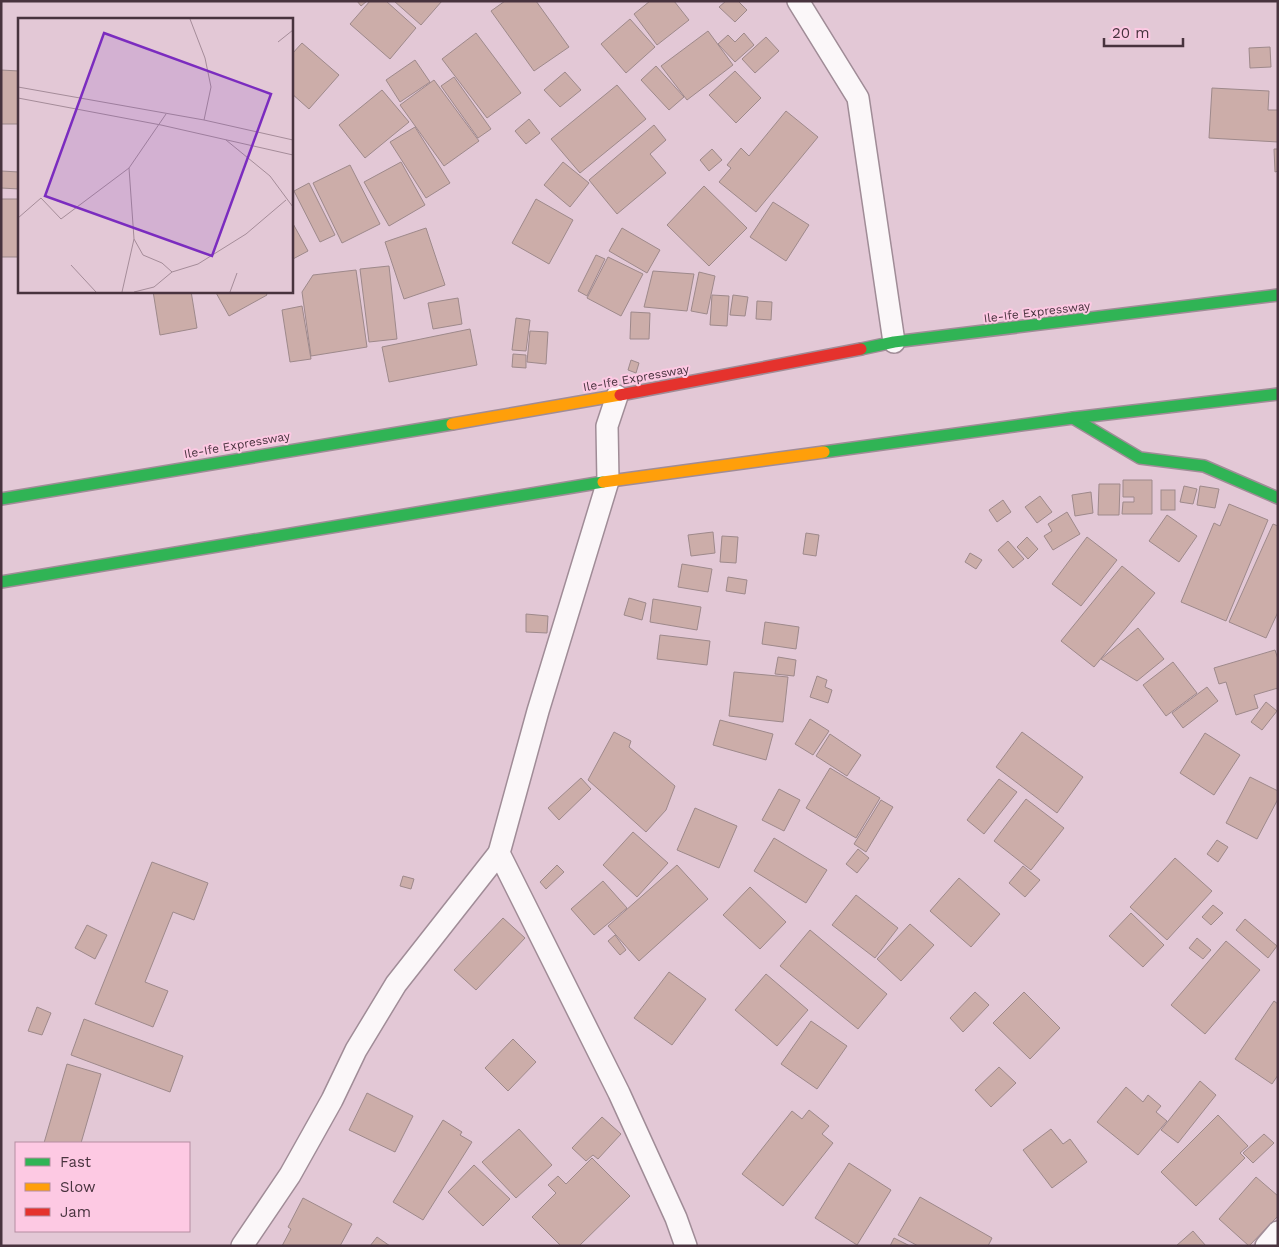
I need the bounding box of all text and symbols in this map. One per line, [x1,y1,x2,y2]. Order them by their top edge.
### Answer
scale bar [1104,15,1183,47]
inset map [18,18,292,292]
text: 20 m [1112,24,1150,42]
street label: Ile-Ife Expressway [983,298,1092,325]
street label: Ile-Ife Expressway [582,362,691,394]
street label: Ile-Ife Expressway [183,429,292,461]
legend [15,1142,190,1232]
text: Fast [60,1153,92,1171]
text: Slow [60,1178,96,1196]
text: Jam [60,1203,91,1221]

